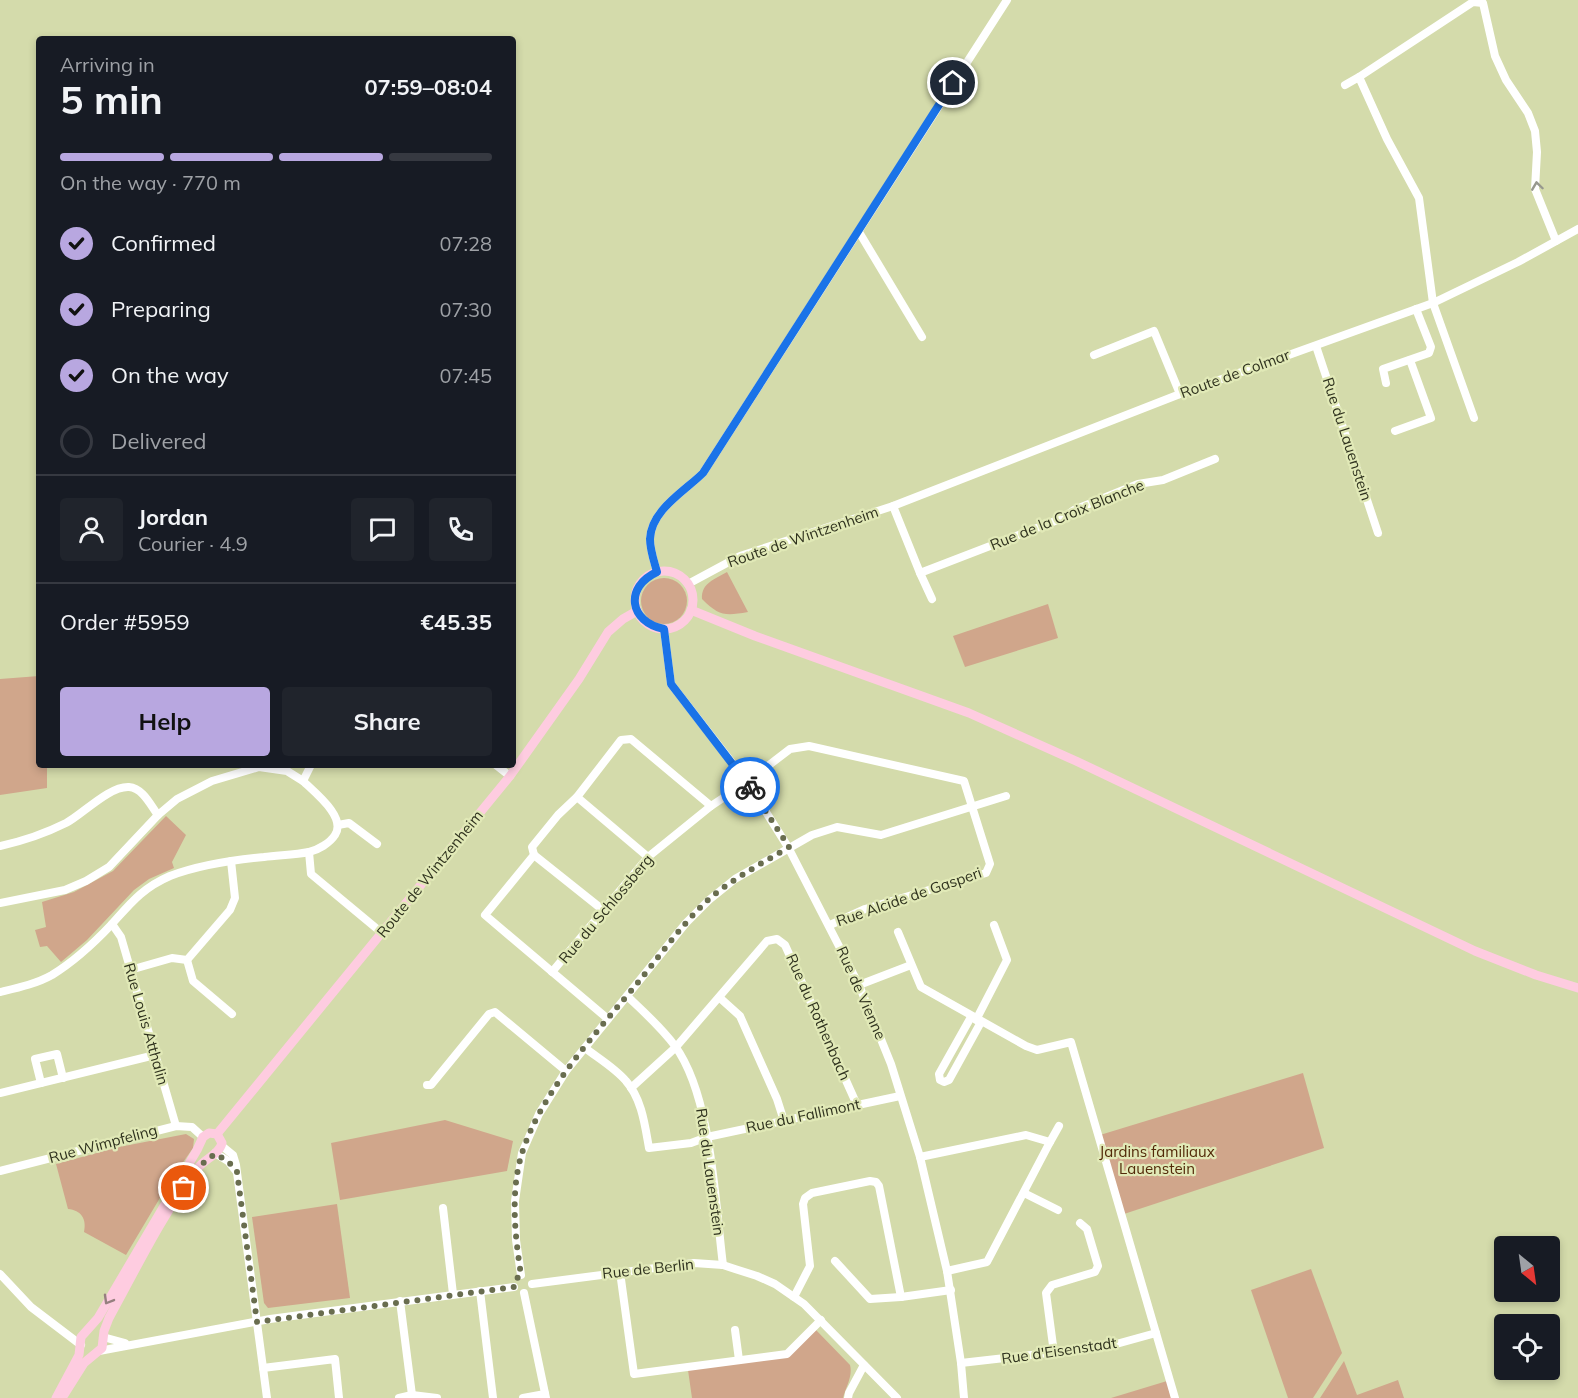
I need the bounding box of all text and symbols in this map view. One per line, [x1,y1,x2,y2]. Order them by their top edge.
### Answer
text: Arriving in [60,52,155,77]
pin [927,57,978,108]
icon: home [936,66,969,99]
text: 07:59–08:04 [364,73,492,101]
text: 5 min [60,75,163,124]
text: On the way · 770 m [60,170,241,195]
one-way arrow [1531,182,1543,191]
icon: check [60,227,93,260]
text: Confirmed [111,229,216,257]
text: 07:28 [439,231,492,256]
icon: check [60,293,93,326]
text: Preparing [111,295,211,323]
text: 07:30 [439,297,492,322]
street label: Route de Colmar [1177,345,1293,402]
icon: check [60,359,93,392]
text: On the way [111,361,229,389]
text: 07:45 [439,363,492,388]
street label: Rue du Lauenstein [1319,375,1376,503]
text: Delivered [111,427,206,455]
street label: Rue de la Croix Blanche [987,475,1147,554]
button: person [60,498,123,561]
button: chat [351,498,414,561]
button: phone [429,498,492,561]
street label: Route de Wintzenheim [725,502,881,571]
text: Jordan [138,503,208,531]
text: Courier · 4.9 [138,531,248,556]
text: Order #5959 [60,608,190,636]
text: €45.35 [421,608,492,636]
button: Help [60,687,270,756]
button: Share [282,687,492,756]
courier [720,757,780,817]
icon: bike [734,771,767,804]
street label: Route de Wintzenheim [372,806,487,941]
street label: Rue du Schlossberg [554,850,657,967]
street label: Rue Alcide de Gasperi [834,863,984,930]
street label: Rue de Vienne [832,943,891,1042]
street label: Rue du Rothenbach [782,951,855,1083]
street label: Rue Louis Atthalin [120,961,173,1087]
street label: Rue du Fallimont [744,1094,862,1137]
street label: Rue du Lauenstein [692,1107,729,1237]
street label: Rue Wimpfeling [47,1120,159,1167]
park label: Jardins familiaux Lauenstein [1099,1142,1215,1178]
pin [158,1162,209,1213]
icon: bag [167,1171,200,1204]
north arrow [1494,1236,1560,1302]
map controls [1494,1236,1560,1380]
street label: Rue de Berlin [601,1254,695,1283]
one-way arrow [104,1294,116,1304]
button: locate [1494,1314,1560,1380]
street label: Rue d'Eisenstadt [1000,1333,1118,1368]

